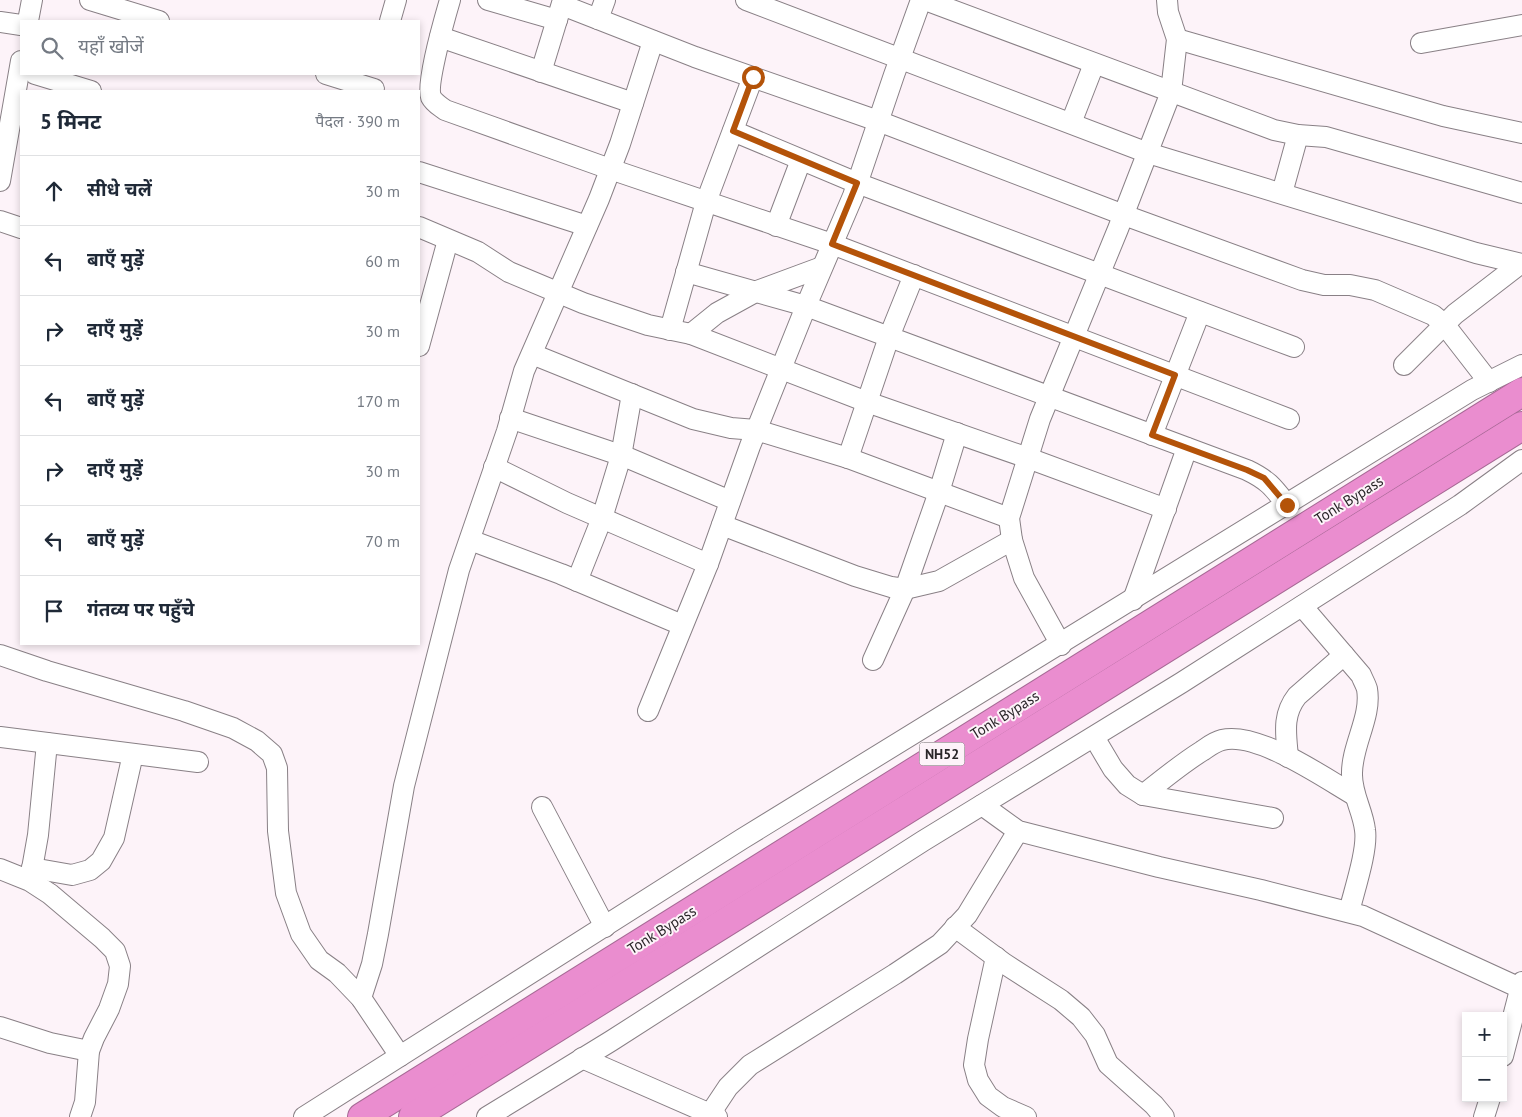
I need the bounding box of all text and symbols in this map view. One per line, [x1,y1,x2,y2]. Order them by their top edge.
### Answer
search box [20,20,420,75]
icon: search [38,34,66,62]
text: यहाँ खोजें [78,34,144,58]
route start [742,66,765,89]
text: 5 मिनट [40,108,101,135]
text: पैदल · 390 m [315,111,400,131]
icon: ahead [40,177,68,205]
text: सीधे चलें [87,177,152,201]
text: 30 m [365,181,400,201]
icon: left [40,247,68,275]
text: बाएँ मुड़ें [87,247,144,271]
text: 60 m [365,251,400,271]
icon: right [40,317,68,345]
text: दाएँ मुड़ें [87,317,143,341]
text: 30 m [365,321,400,341]
icon: left [40,387,68,415]
text: बाएँ मुड़ें [87,387,144,411]
text: 170 m [357,391,400,411]
icon: right [40,457,68,485]
text: दाएँ मुड़ें [87,457,143,481]
text: 30 m [365,461,400,481]
street label: Tonk Bypass [1311,471,1387,528]
route end [1276,494,1299,517]
icon: left [40,527,68,555]
text: बाएँ मुड़ें [87,527,144,551]
text: 70 m [365,531,400,551]
icon: arrive [40,597,68,625]
text: गंतव्य पर पहुँचे [87,597,194,621]
street label: Tonk Bypass [967,686,1043,743]
road number: NH52 [920,742,964,766]
street label: Tonk Bypass [624,901,700,958]
map controls [1462,1012,1507,1102]
button: + [1462,1012,1507,1057]
button: − [1462,1057,1507,1102]

